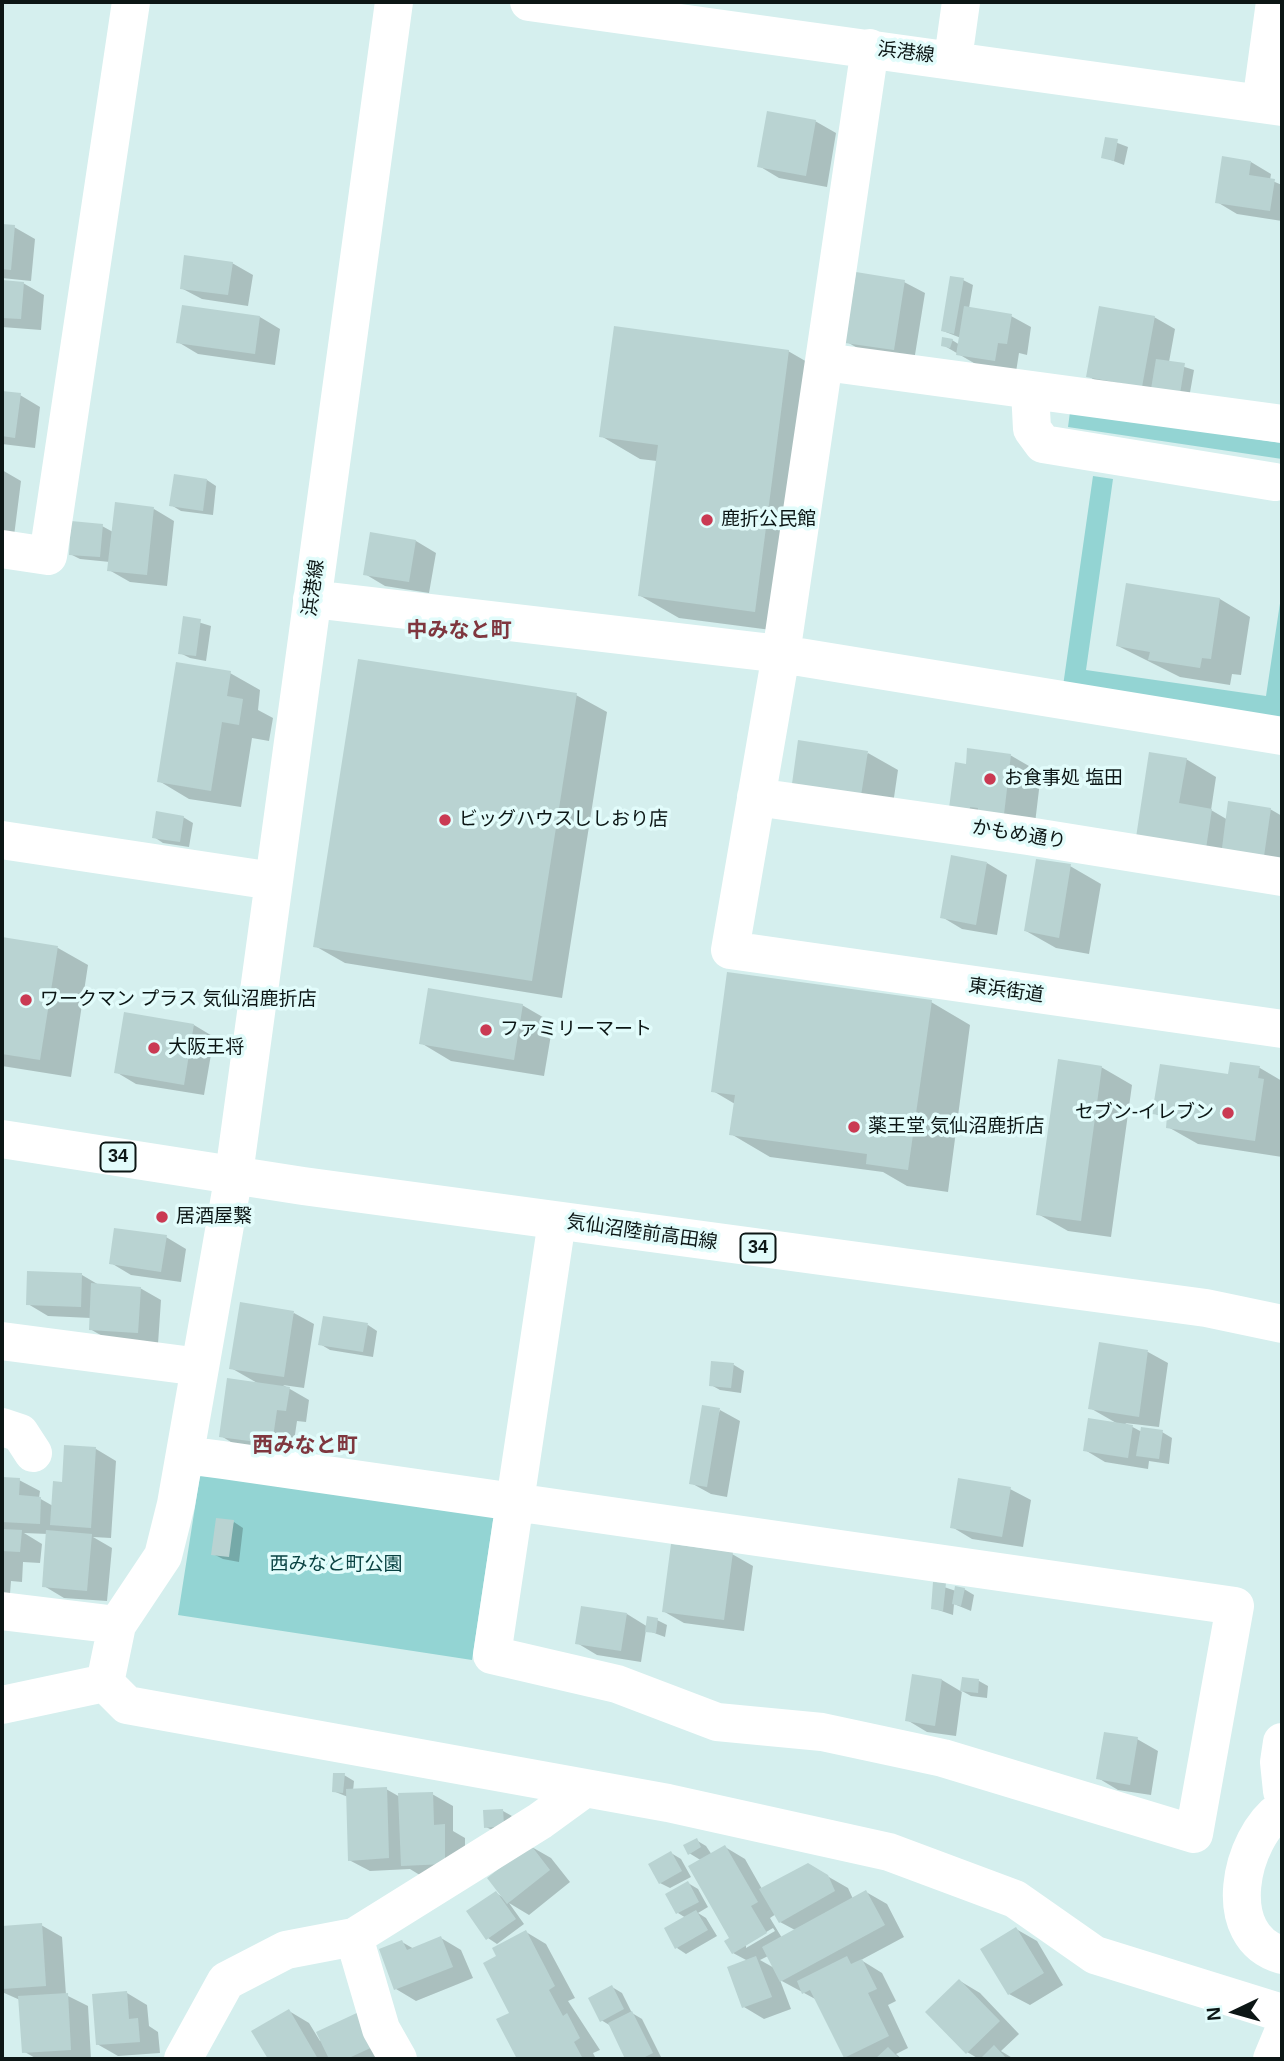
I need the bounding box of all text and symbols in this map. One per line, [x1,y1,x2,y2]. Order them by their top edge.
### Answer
street label: 浜港線 [876,38,936,68]
place label: 鹿折公民館 [721,509,816,531]
marker: 鹿折公民館 [699,512,715,528]
street label: 浜港線 [299,558,329,618]
district label: 中みなと町 [407,618,511,644]
place label: お食事処 塩田 [1004,768,1123,790]
marker: お食事処 塩田 [982,771,998,787]
place label: ビッグハウスししおり店 [459,809,668,831]
marker: ビッグハウスししおり店 [437,812,453,828]
street label: かもめ通り [970,816,1068,854]
street label: 東浜街道 [967,974,1045,1008]
place label: ワークマン プラス 気仙沼鹿折店 [40,989,317,1011]
marker: ワークマン プラス 気仙沼鹿折店 [18,992,34,1008]
place label: ファミリーマート [500,1019,652,1041]
marker: ファミリーマート [478,1022,494,1038]
place label: 大阪王将 [168,1037,244,1059]
marker: 大阪王将 [146,1040,162,1056]
place label: セブン-イレブン [1075,1102,1214,1124]
marker: セブン-イレブン [1220,1105,1236,1121]
place label: 薬王堂 気仙沼鹿折店 [868,1116,1044,1138]
marker: 薬王堂 気仙沼鹿折店 [846,1119,862,1135]
road number: 34 [100,1142,136,1172]
place label: 居酒屋繋 [176,1206,252,1228]
marker: 居酒屋繋 [154,1209,170,1225]
street label: 気仙沼陸前高田線 [565,1211,719,1255]
road number: 34 [740,1233,776,1262]
district label: 西みなと町 [253,1433,357,1459]
park label: 西みなと町公園 [270,1554,402,1576]
north arrow [1200,1977,1270,2047]
text: N [1203,2006,1225,2022]

